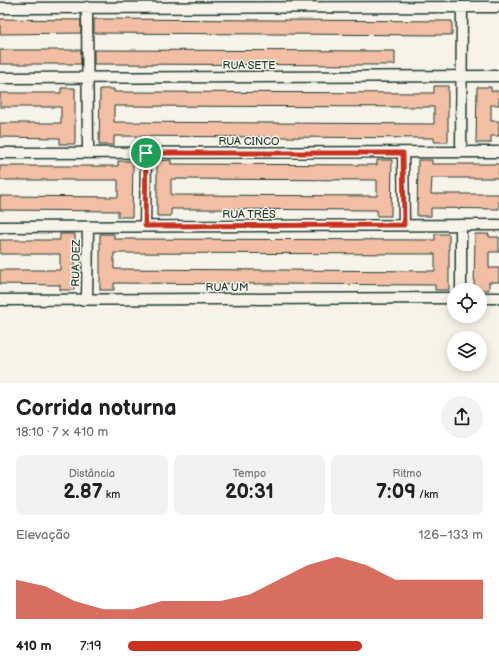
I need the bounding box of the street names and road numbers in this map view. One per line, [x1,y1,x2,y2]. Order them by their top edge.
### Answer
street label: RUA SETE [223,59,275,72]
street label: RUA CINCO [219,135,279,148]
street label: RUA TRÊS [222,207,276,221]
street label: RUA DEZ [69,239,83,287]
street label: RUA UM [206,281,248,294]

